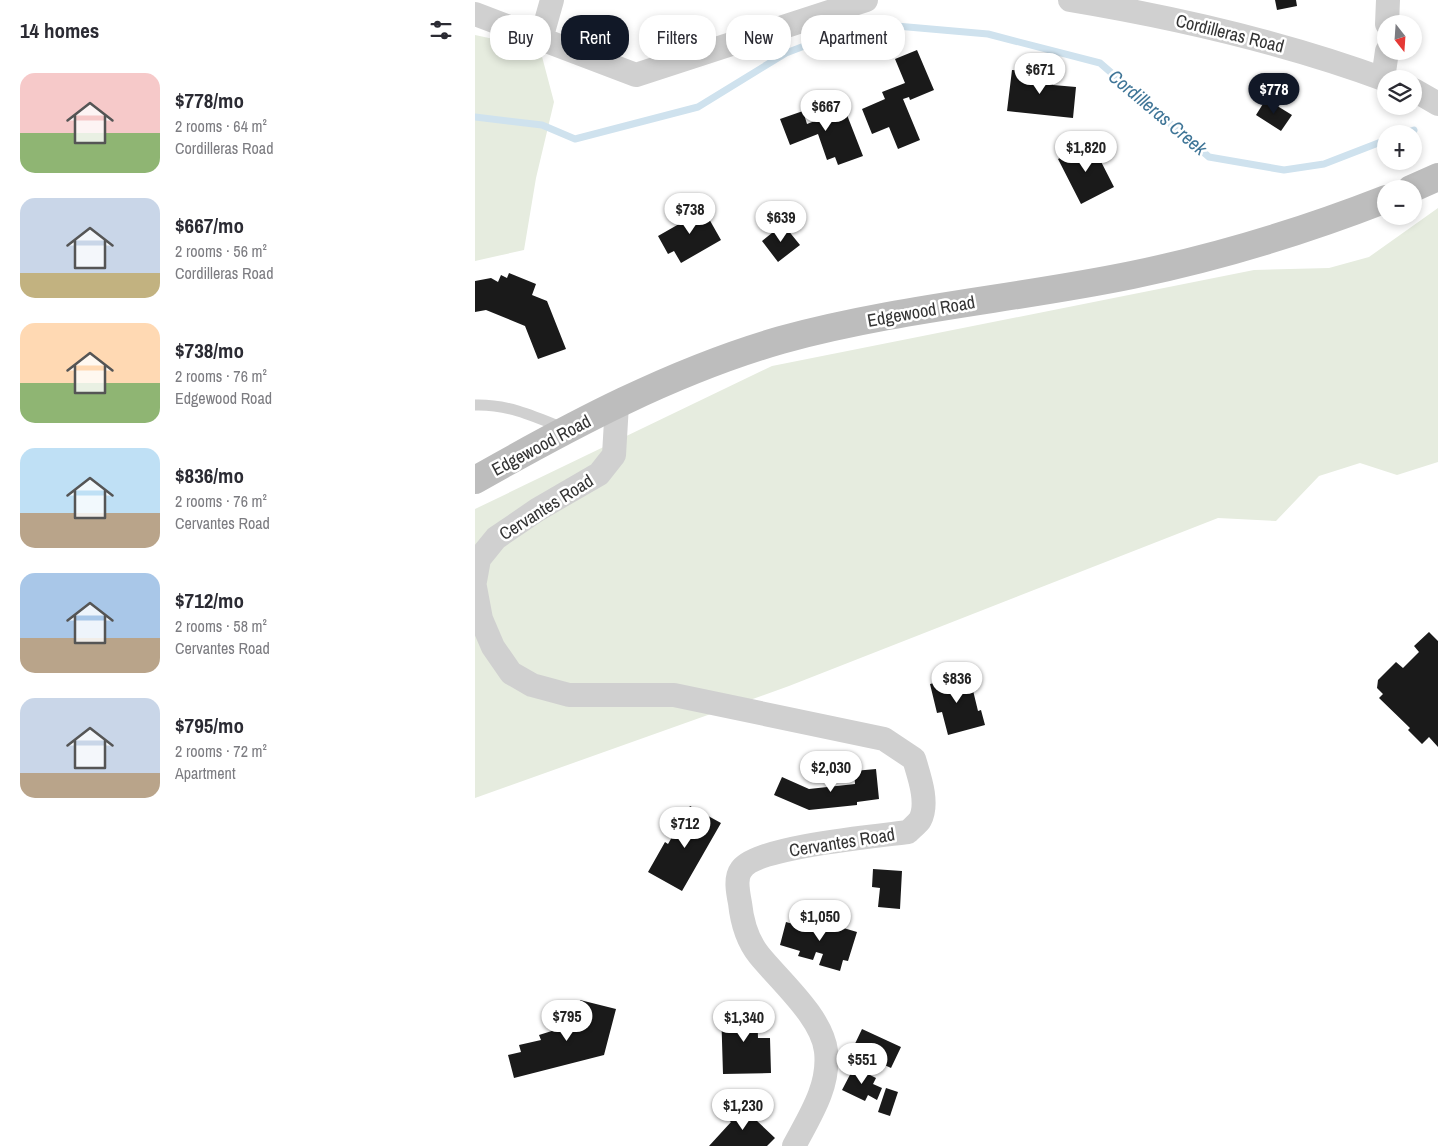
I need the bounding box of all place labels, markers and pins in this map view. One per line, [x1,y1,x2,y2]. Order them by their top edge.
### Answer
pin: $671 [1010,52,1070,95]
pin: $778 [1244,72,1304,115]
pin: $667 [796,90,856,132]
pin: $1,820 [1045,130,1127,173]
pin: $738 [660,192,720,235]
pin: $639 [751,200,811,243]
pin: $836 [927,662,987,704]
pin: $2,030 [790,750,872,793]
pin: $712 [655,806,715,849]
pin: $1,050 [779,900,861,942]
pin: $795 [537,1000,597,1042]
pin: $1,340 [703,1000,785,1043]
pin: $551 [832,1042,892,1085]
pin: $1,230 [702,1088,784,1131]

